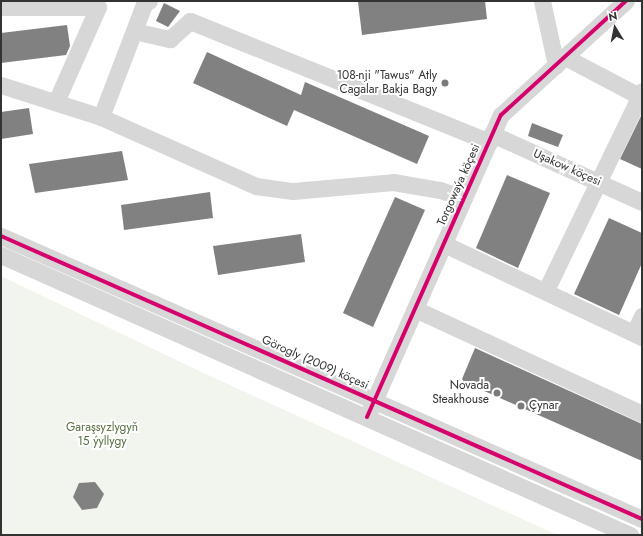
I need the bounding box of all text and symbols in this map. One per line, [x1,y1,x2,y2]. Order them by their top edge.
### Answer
north arrow [595,8,635,48]
text: N [607,8,619,25]
place label: 108-nji "Tawus" Atly Cagalar Bakja Bagy [337,69,437,97]
marker: 108-nji "Tawus" Atly Cagalar Bakja Bagy [440,78,450,88]
street label: Torgowaýa köçesi [435,142,483,228]
street label: Uşakow köçesi [531,147,603,189]
street label: Görogly (2009) köçesi [259,333,371,393]
place label: Novada Steakhouse [432,379,489,407]
marker: Novada Steakhouse [492,388,502,398]
place label: Çynar [529,399,559,413]
marker: Çynar [516,401,526,411]
park label: Garaşsyzlygyň 15 ýyllygy [66,421,138,449]

